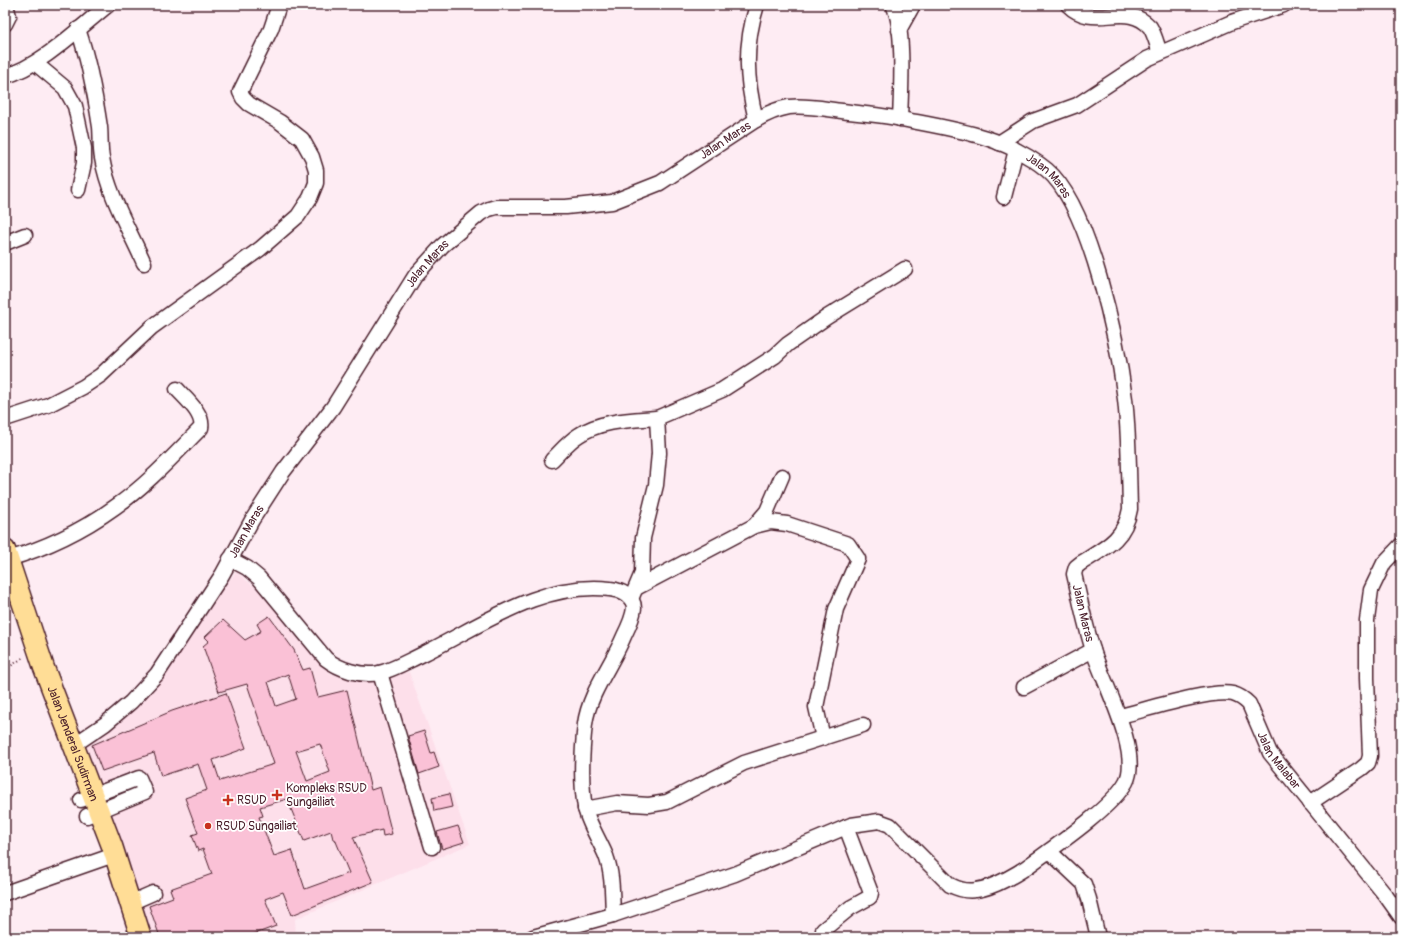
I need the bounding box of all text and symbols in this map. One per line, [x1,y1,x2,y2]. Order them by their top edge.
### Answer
street label: Jalan Maras [697,118,754,163]
street label: Jalan Maras [1023,150,1074,201]
street label: Jalan Maras [403,236,452,290]
street label: Jalan Maras [226,502,268,561]
street label: Jalan Maras [1069,583,1097,644]
street label: Jalan Jenderal Sudirman [43,684,101,804]
street label: Jalan Malabar [1254,729,1304,793]
place label: Kompleks RSUD Sungailiat [286,781,367,810]
marker: Kompleks RSUD Sungailiat [271,789,283,801]
place label: RSUD [237,793,267,808]
marker: RSUD [222,794,234,806]
place label: RSUD Sungailiat [216,819,297,834]
marker: RSUD Sungailiat [203,821,213,831]

